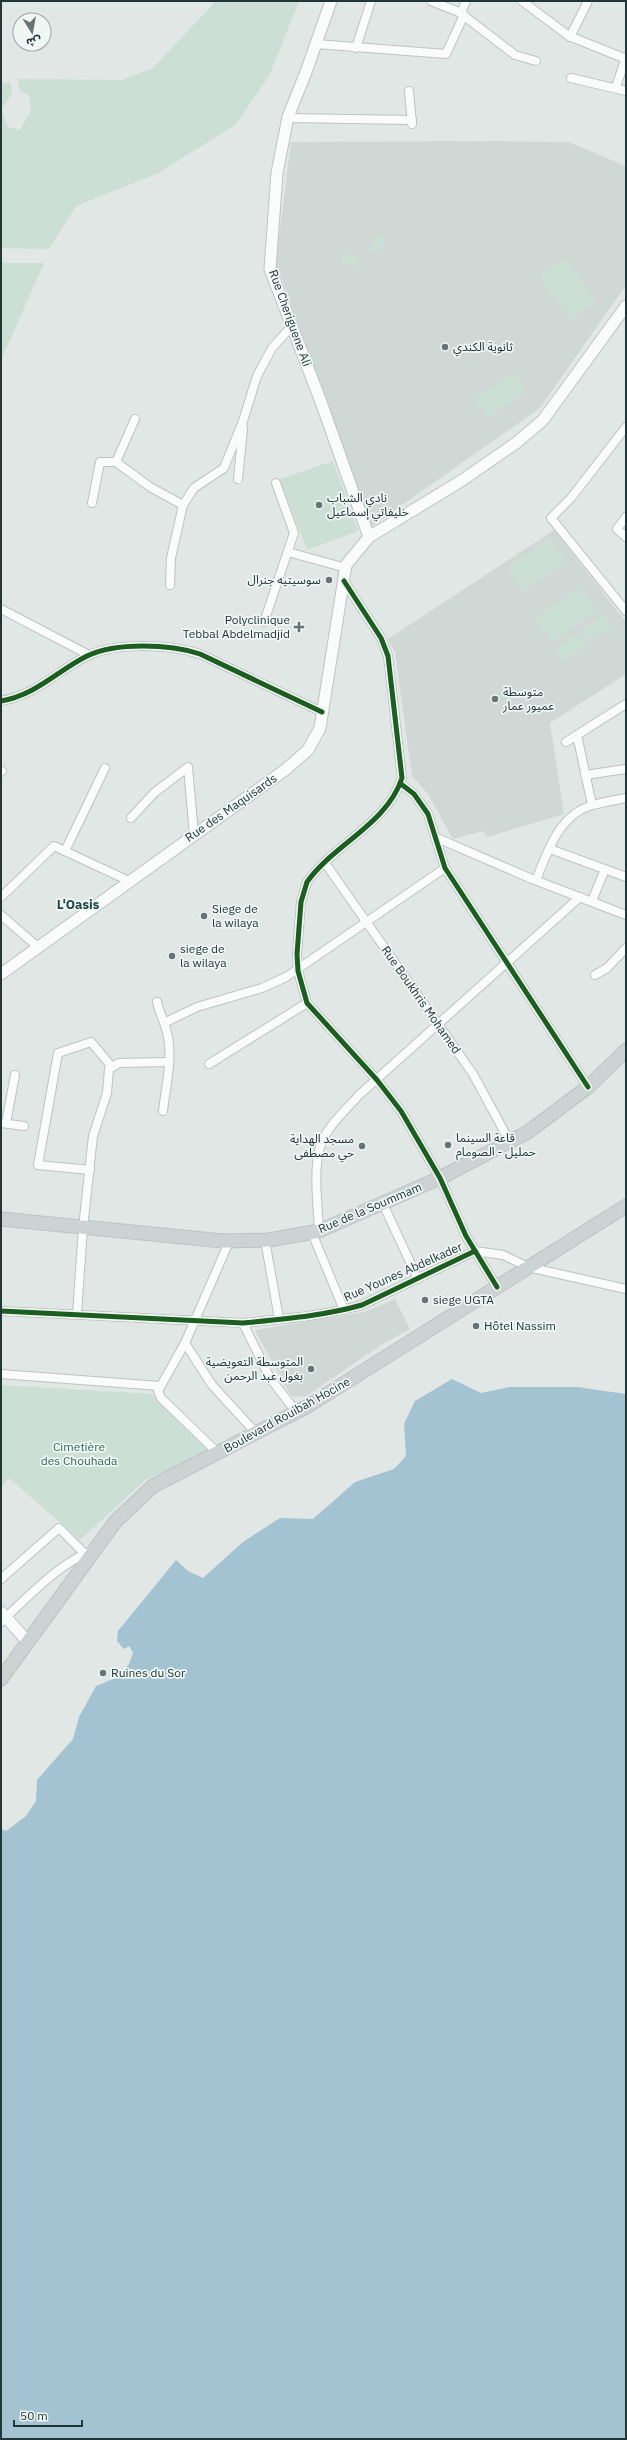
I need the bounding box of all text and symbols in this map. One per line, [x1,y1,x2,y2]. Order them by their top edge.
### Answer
north arrow [12,12,52,52]
text: ش [25,34,43,50]
street label: Rue Cheriguene Ali [266,267,315,368]
place label: ثانوية الكندي [453,339,513,357]
marker: ثانوية الكندي [440,342,450,352]
place label: نادي الشباب خليفاتي إسماعيل [327,490,409,522]
marker: نادي الشباب خليفاتي إسماعيل [314,500,324,510]
place label: سوسيتيه جنرال [248,572,321,587]
marker: سوسيتيه جنرال [324,575,334,585]
place label: Polyclinique Tebbal Abdelmadjid [183,612,290,641]
marker: Polyclinique Tebbal Abdelmadjid [293,621,305,633]
place label: متوسطة عميور عمار [502,684,554,713]
marker: متوسطة عميور عمار [490,694,500,704]
street label: Rue des Maquisards [182,770,280,845]
district label: L'Oasis [57,896,100,913]
place label: Siege de la wilaya [212,901,259,930]
marker: Siege de la wilaya [199,911,209,921]
place label: siege de la wilaya [180,941,227,970]
street label: Rue Boukhris Mohamed [378,943,464,1057]
marker: siege de la wilaya [167,951,177,961]
place label: قاعة السينما حمليل - الصومام [456,1130,536,1161]
place label: مسجد الهداية حي مصطفى [290,1131,354,1163]
marker: قاعة السينما حمليل - الصومام [443,1140,453,1150]
marker: مسجد الهداية حي مصطفى [357,1141,367,1151]
street label: Rue de la Soummam [316,1179,424,1236]
street label: Rue Younes Abdelkader [341,1238,465,1304]
place label: siege UGTA [433,1292,494,1307]
marker: siege UGTA [420,1295,430,1305]
place label: Hôtel Nassim [484,1318,556,1333]
marker: Hôtel Nassim [471,1321,481,1331]
place label: المتوسطة التعويضية بغول عبد الرحمن [206,1354,303,1383]
marker: المتوسطة التعويضية بغول عبد الرحمن [306,1364,316,1374]
street label: Boulevard Rouibah Hocine [221,1373,353,1456]
park label: Cimetière des Chouhada [41,1439,118,1468]
place label: Ruines du Sor [111,1665,186,1680]
marker: Ruines du Sor [98,1668,108,1678]
scale bar [14,2402,82,2428]
text: 50 m [20,2408,48,2423]

